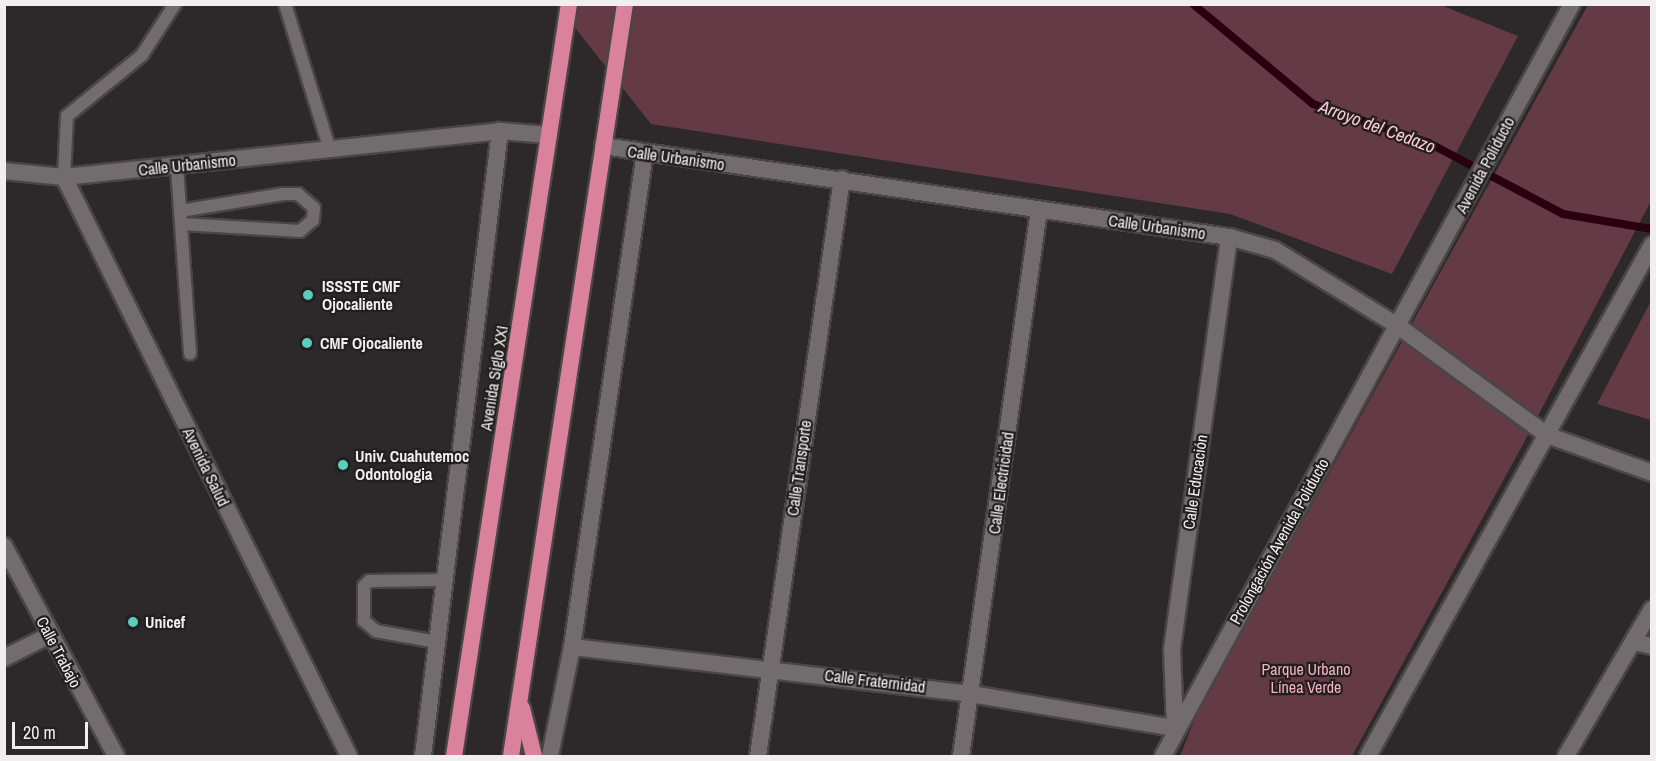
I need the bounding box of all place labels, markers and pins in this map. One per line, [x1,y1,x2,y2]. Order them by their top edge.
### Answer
place label: ISSSTE CMF Ojocaliente [322,276,401,314]
marker: ISSSTE CMF Ojocaliente [299,286,317,304]
place label: CMF Ojocaliente [320,333,423,353]
marker: CMF Ojocaliente [298,334,316,352]
place label: Univ. Cuahutemoc Odontologia [355,446,469,484]
marker: Univ. Cuahutemoc Odontologia [336,458,350,472]
place label: Unicef [145,612,185,632]
marker: Unicef [126,615,140,629]

